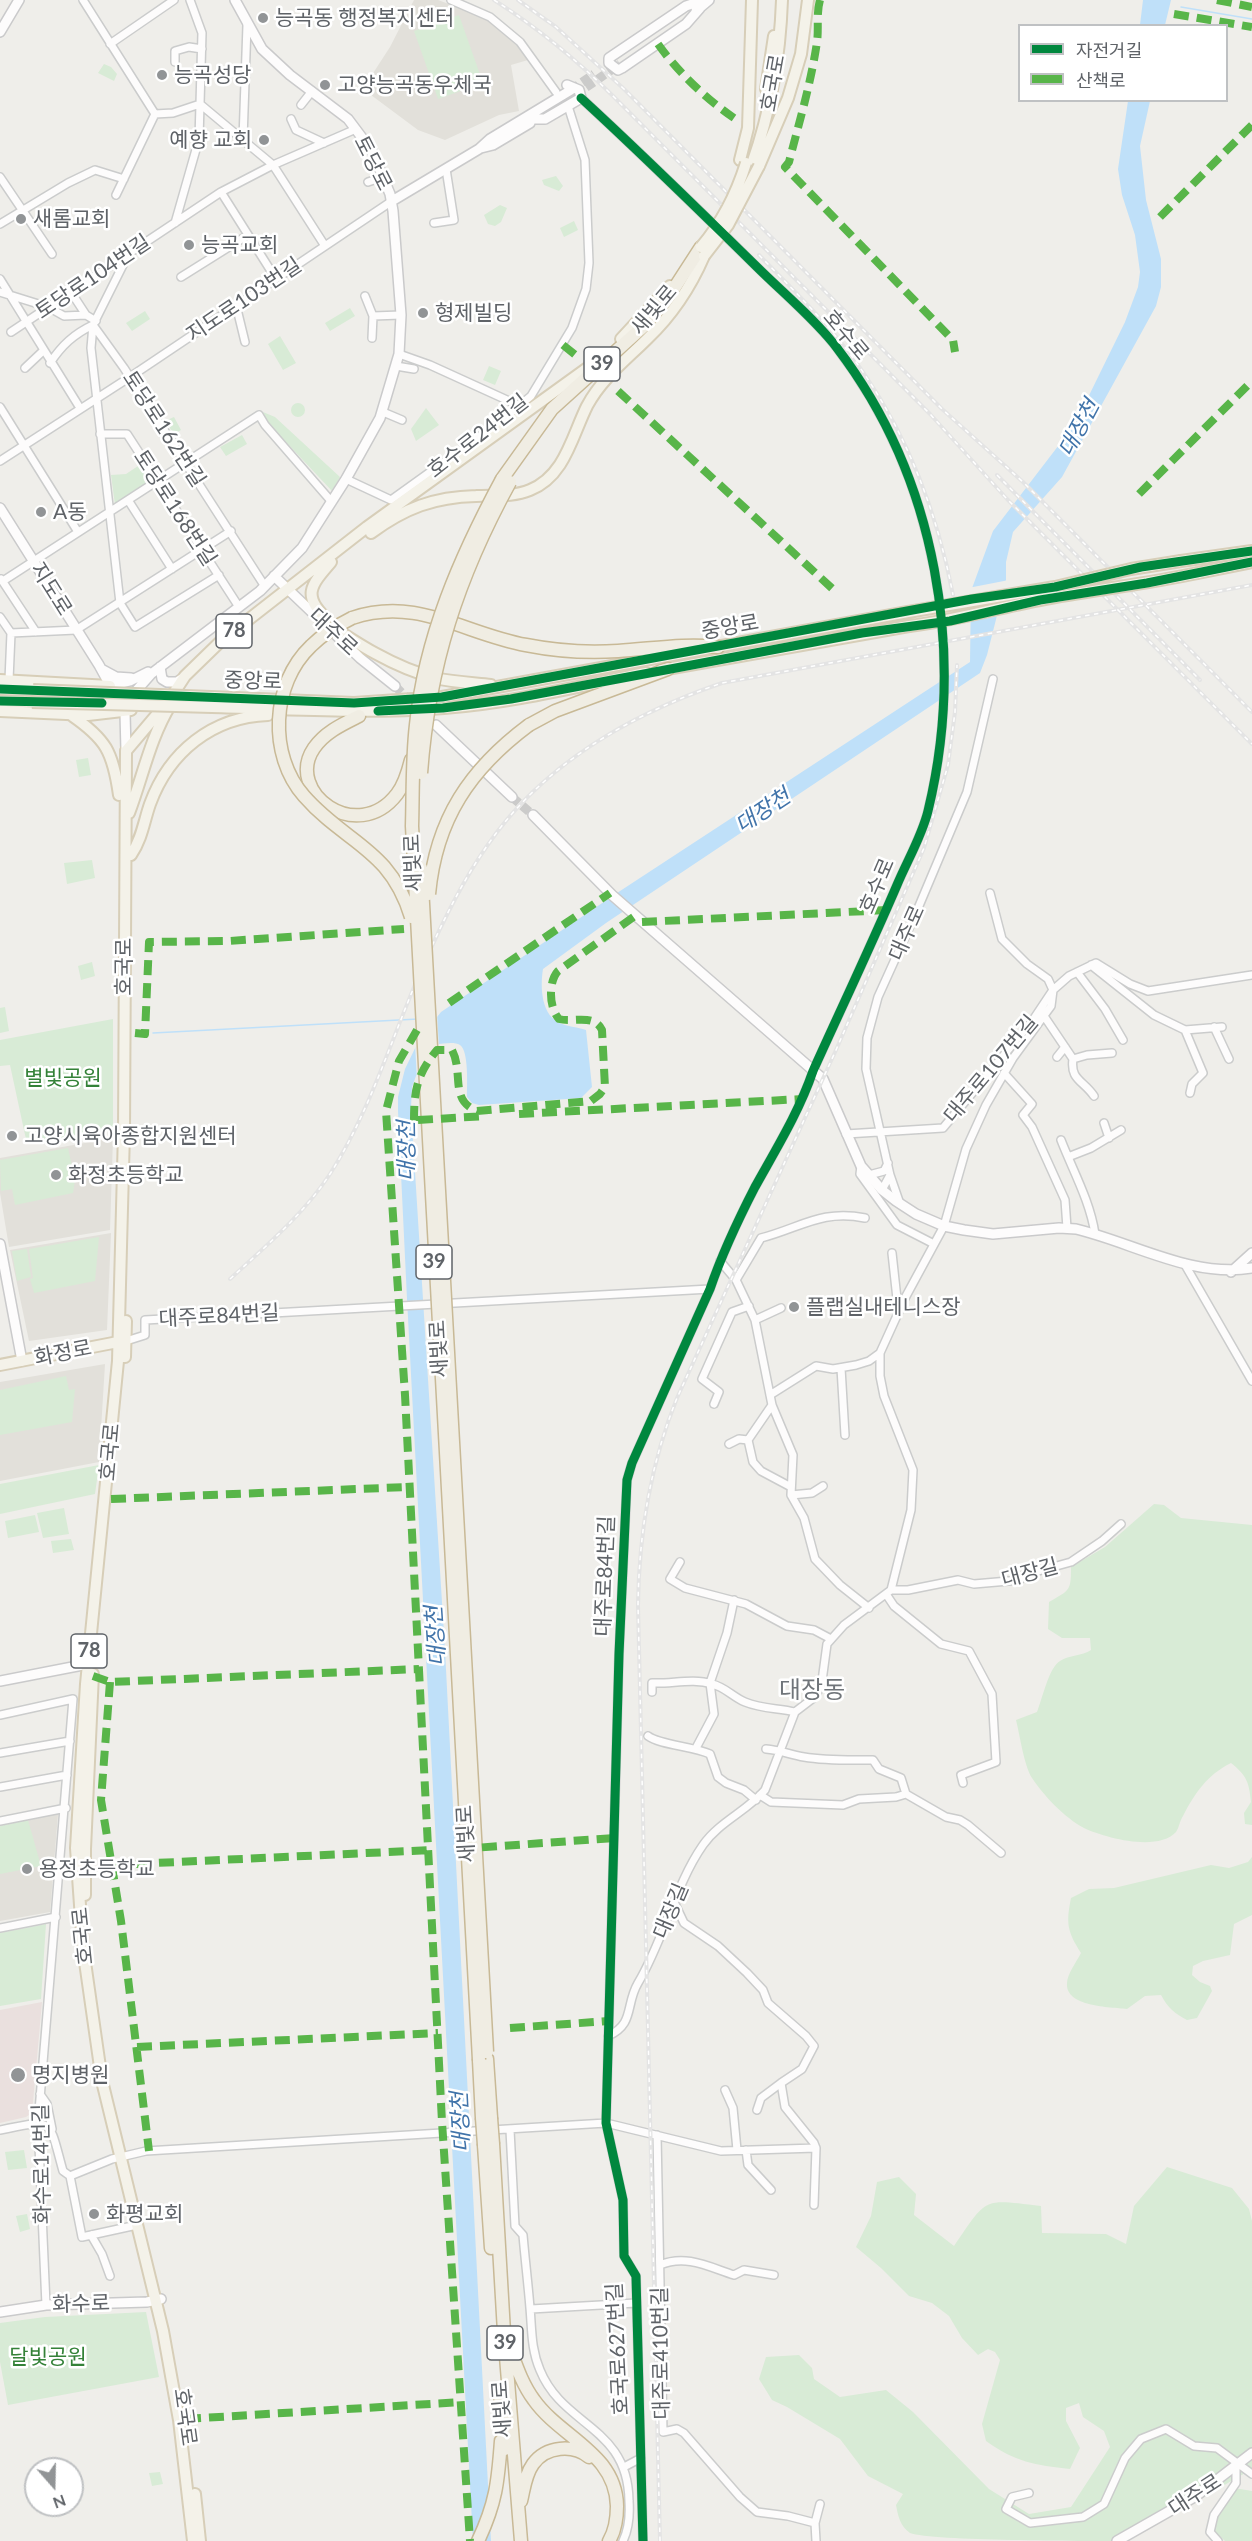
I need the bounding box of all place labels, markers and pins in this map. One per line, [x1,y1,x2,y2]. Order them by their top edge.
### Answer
place label: 능곡동 행정복지센터 [275,5,454,31]
marker: 능곡동 행정복지센터 [256,11,270,25]
place label: 능곡성당 [174,62,251,88]
marker: 능곡성당 [155,68,169,82]
place label: 고양능곡동우체국 [337,72,492,98]
marker: 고양능곡동우체국 [318,78,332,92]
place label: 예향 교회 [169,127,252,153]
marker: 예향 교회 [257,133,271,147]
place label: 새롬교회 [33,206,110,232]
marker: 새롬교회 [14,212,28,226]
place label: 능곡교회 [201,232,278,258]
marker: 능곡교회 [182,238,196,252]
place label: 형제빌딩 [435,300,512,326]
marker: 형제빌딩 [416,306,430,320]
place label: A동 [53,499,87,525]
marker: A동 [34,505,48,519]
place label: 고양시육아종합지원센터 [24,1123,237,1149]
marker: 고양시육아종합지원센터 [5,1129,19,1143]
place label: 화정초등학교 [68,1162,184,1188]
marker: 화정초등학교 [49,1168,63,1182]
place label: 플랩실내테니스장 [806,1294,961,1320]
marker: 플랩실내테니스장 [787,1300,801,1314]
place label: 용정초등학교 [39,1856,155,1882]
marker: 용정초등학교 [20,1862,34,1876]
place label: 명지병원 [32,2062,109,2088]
marker: 명지병원 [9,2066,27,2084]
place label: 화평교회 [106,2201,183,2227]
marker: 화평교회 [87,2207,101,2221]

